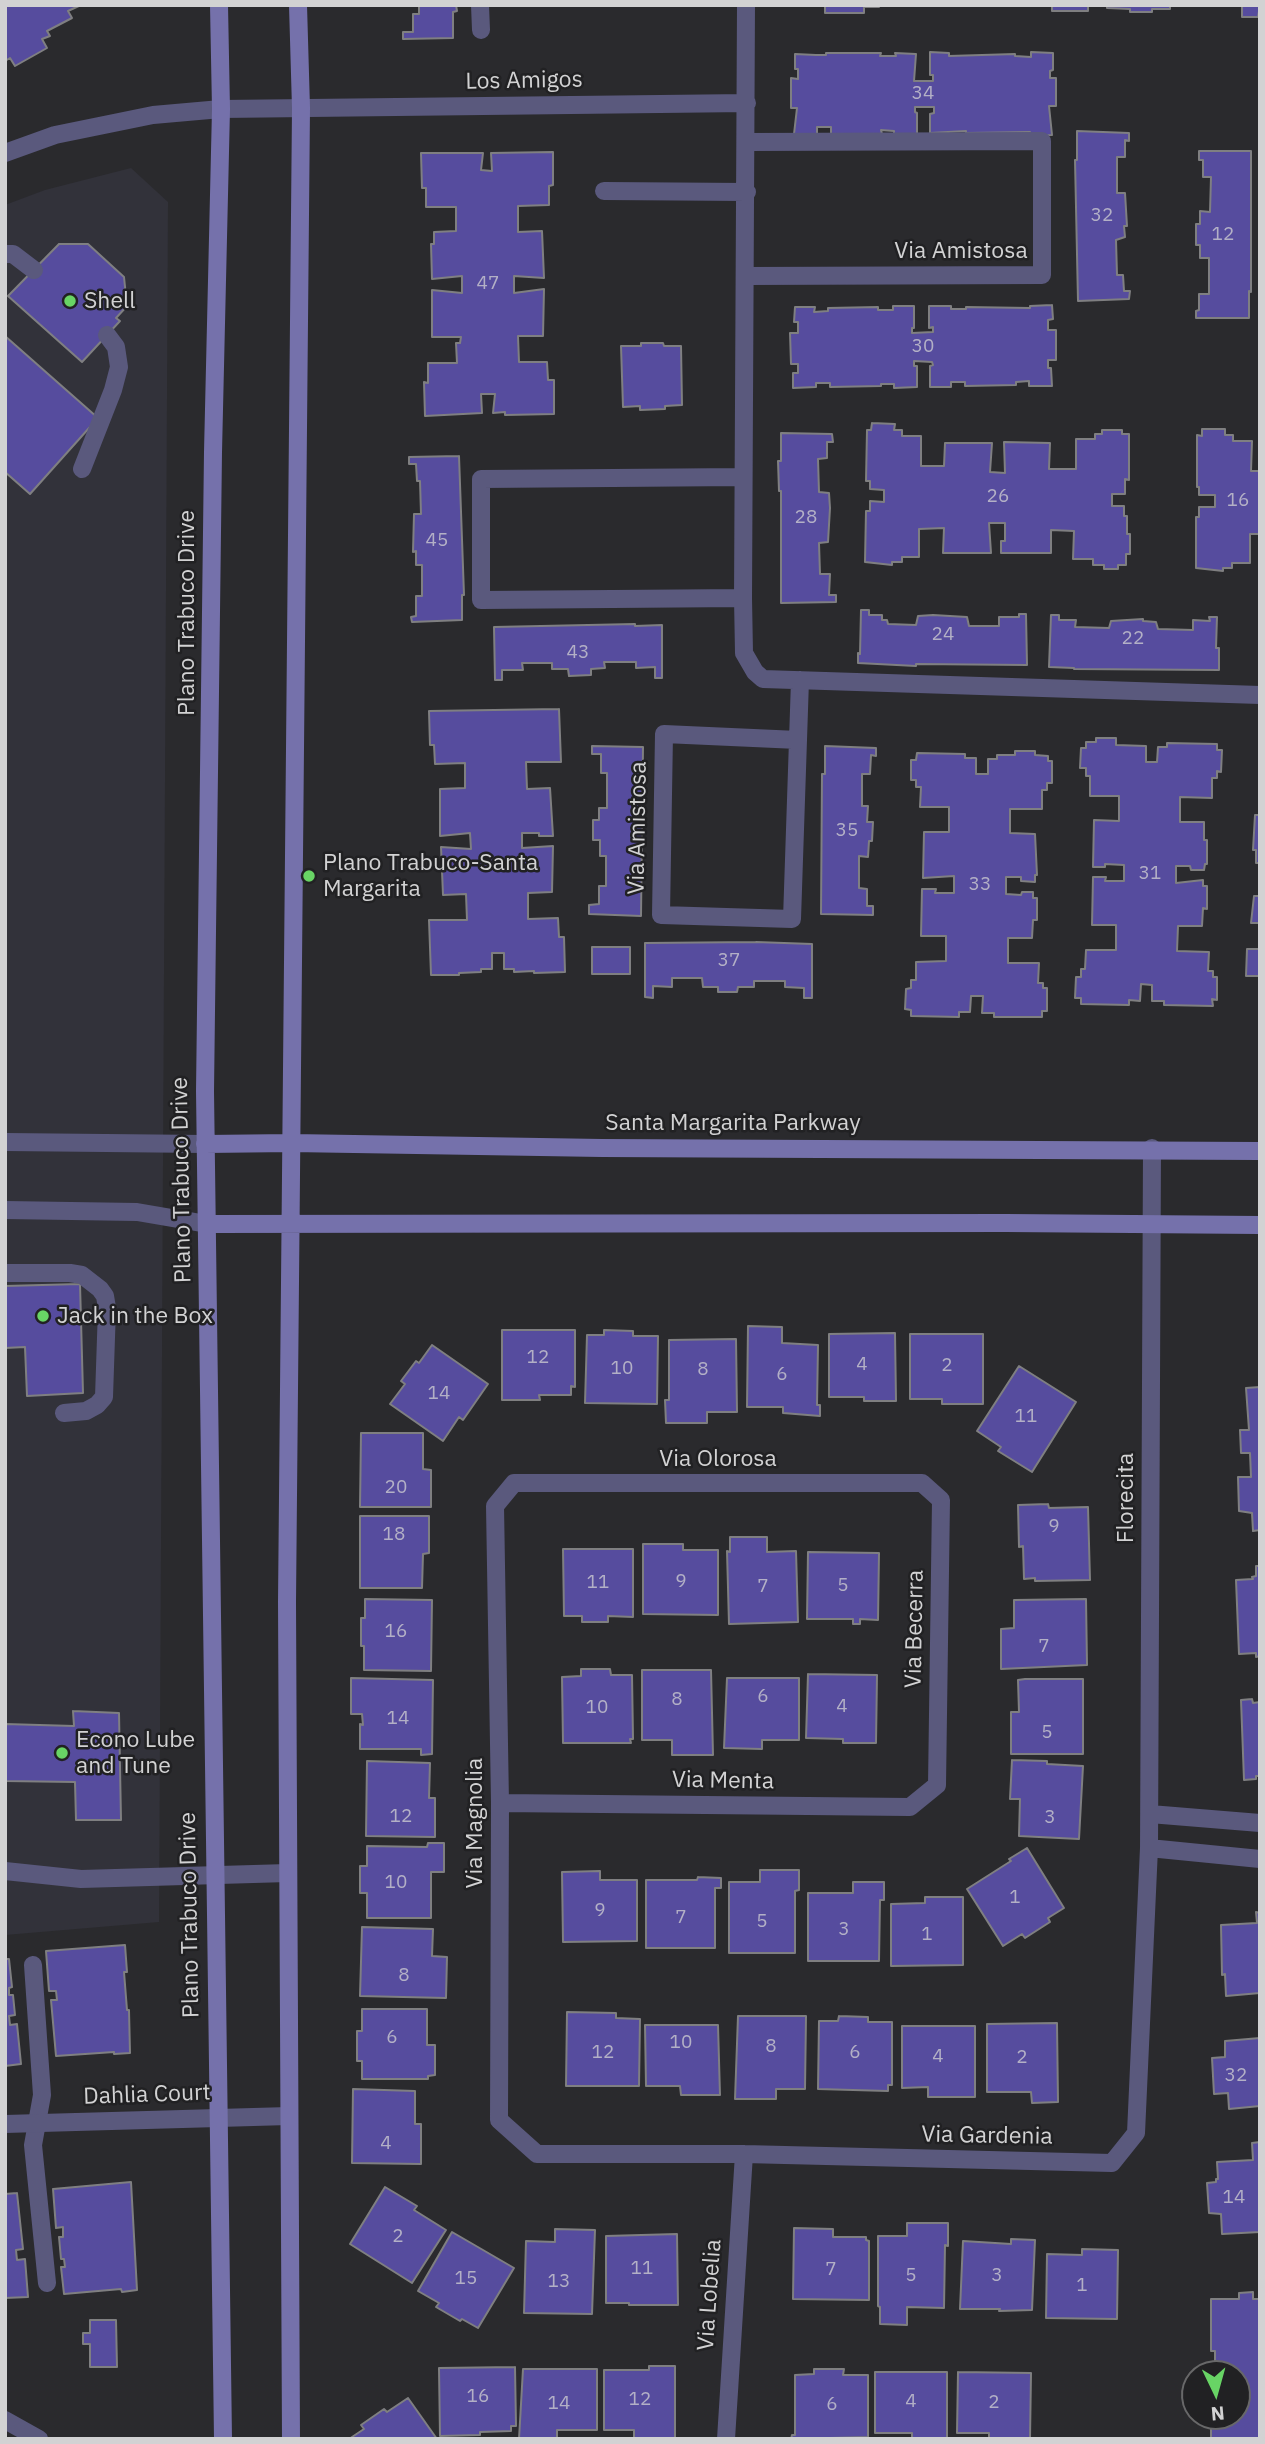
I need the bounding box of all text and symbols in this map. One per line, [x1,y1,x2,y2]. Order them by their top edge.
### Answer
street label: Los Amigos [465,66,583,96]
house number: 34 [912,83,934,105]
house number: 32 [1091,205,1113,227]
house number: 12 [1212,224,1234,246]
street label: Via Amistosa [894,237,1028,265]
house number: 47 [477,273,499,295]
place label: Shell [84,287,135,315]
marker: Shell [62,293,78,309]
house number: 30 [912,336,934,358]
house number: 26 [987,486,1009,508]
house number: 16 [1227,490,1249,512]
house number: 28 [795,507,817,529]
street label: Plano Trabuco Drive [173,510,201,716]
house number: 45 [426,530,448,552]
house number: 24 [932,624,954,646]
house number: 22 [1122,628,1144,650]
house number: 43 [567,642,589,664]
street label: Via Amistosa [623,761,653,895]
house number: 35 [836,820,858,842]
place label: Plano Trabuco-Santa Margarita [323,849,538,903]
house number: 31 [1139,863,1161,885]
marker: Plano Trabuco-Santa Margarita [301,868,317,884]
house number: 33 [969,874,991,896]
house number: 37 [718,950,740,972]
street label: Plano Trabuco Drive [166,1077,198,1283]
street label: Santa Margarita Parkway [605,1109,861,1137]
place label: Jack in the Box [57,1302,213,1330]
marker: Jack in the Box [35,1308,51,1324]
house number: 12 [527,1347,549,1369]
house number: 4 [856,1354,868,1376]
house number: 2 [941,1355,953,1377]
house number: 10 [611,1358,633,1380]
house number: 8 [697,1359,709,1381]
house number: 6 [776,1364,788,1386]
house number: 14 [428,1383,450,1405]
house number: 11 [1015,1406,1037,1428]
street label: Via Olorosa [659,1445,777,1473]
street label: Florecita [1112,1453,1140,1543]
house number: 20 [385,1477,407,1499]
house number: 9 [1048,1516,1060,1538]
house number: 18 [383,1524,405,1546]
street label: Via Becerra [900,1570,930,1688]
house number: 9 [675,1571,687,1593]
house number: 11 [587,1572,609,1594]
house number: 5 [837,1575,849,1597]
house number: 7 [757,1576,769,1598]
house number: 16 [385,1621,407,1643]
house number: 7 [1038,1636,1050,1658]
house number: 6 [757,1686,769,1708]
house number: 8 [671,1689,683,1711]
house number: 4 [836,1696,848,1718]
house number: 10 [586,1697,608,1719]
house number: 14 [387,1708,409,1730]
house number: 5 [1041,1722,1053,1744]
place label: Econo Lube and Tune [76,1726,195,1780]
marker: Econo Lube and Tune [54,1745,70,1761]
street label: Via Magnolia [461,1758,489,1888]
street label: Via Menta [672,1766,774,1796]
house number: 12 [390,1806,412,1828]
house number: 3 [1044,1807,1056,1829]
street label: Plano Trabuco Drive [174,1812,206,2018]
house number: 10 [385,1872,407,1894]
house number: 1 [1009,1887,1021,1909]
house number: 9 [594,1900,606,1922]
house number: 7 [675,1907,687,1929]
house number: 5 [756,1911,768,1933]
house number: 3 [838,1919,850,1941]
house number: 1 [921,1924,933,1946]
house number: 8 [398,1965,410,1987]
house number: 6 [386,2027,398,2049]
house number: 10 [670,2032,692,2054]
house number: 8 [765,2036,777,2058]
house number: 12 [592,2042,614,2064]
house number: 6 [849,2042,861,2064]
house number: 4 [932,2046,944,2068]
house number: 2 [1016,2047,1028,2069]
house number: 32 [1225,2065,1247,2087]
street label: Dahlia Court [83,2079,211,2111]
street label: Via Gardenia [921,2121,1053,2151]
house number: 4 [380,2133,392,2155]
house number: 14 [1223,2187,1245,2209]
house number: 2 [392,2226,404,2248]
street label: Via Lobelia [692,2238,728,2352]
house number: 11 [631,2258,653,2280]
house number: 7 [825,2259,837,2281]
house number: 5 [905,2265,917,2287]
house number: 3 [991,2265,1003,2287]
house number: 15 [455,2268,477,2290]
house number: 13 [548,2271,570,2293]
house number: 1 [1076,2275,1088,2297]
north arrow [1181,2360,1251,2430]
house number: 16 [467,2386,489,2408]
house number: 12 [629,2389,651,2411]
house number: 4 [905,2391,917,2413]
house number: 2 [988,2392,1000,2414]
house number: 14 [548,2393,570,2415]
house number: 6 [826,2394,838,2416]
text: N [1210,2401,1226,2426]

